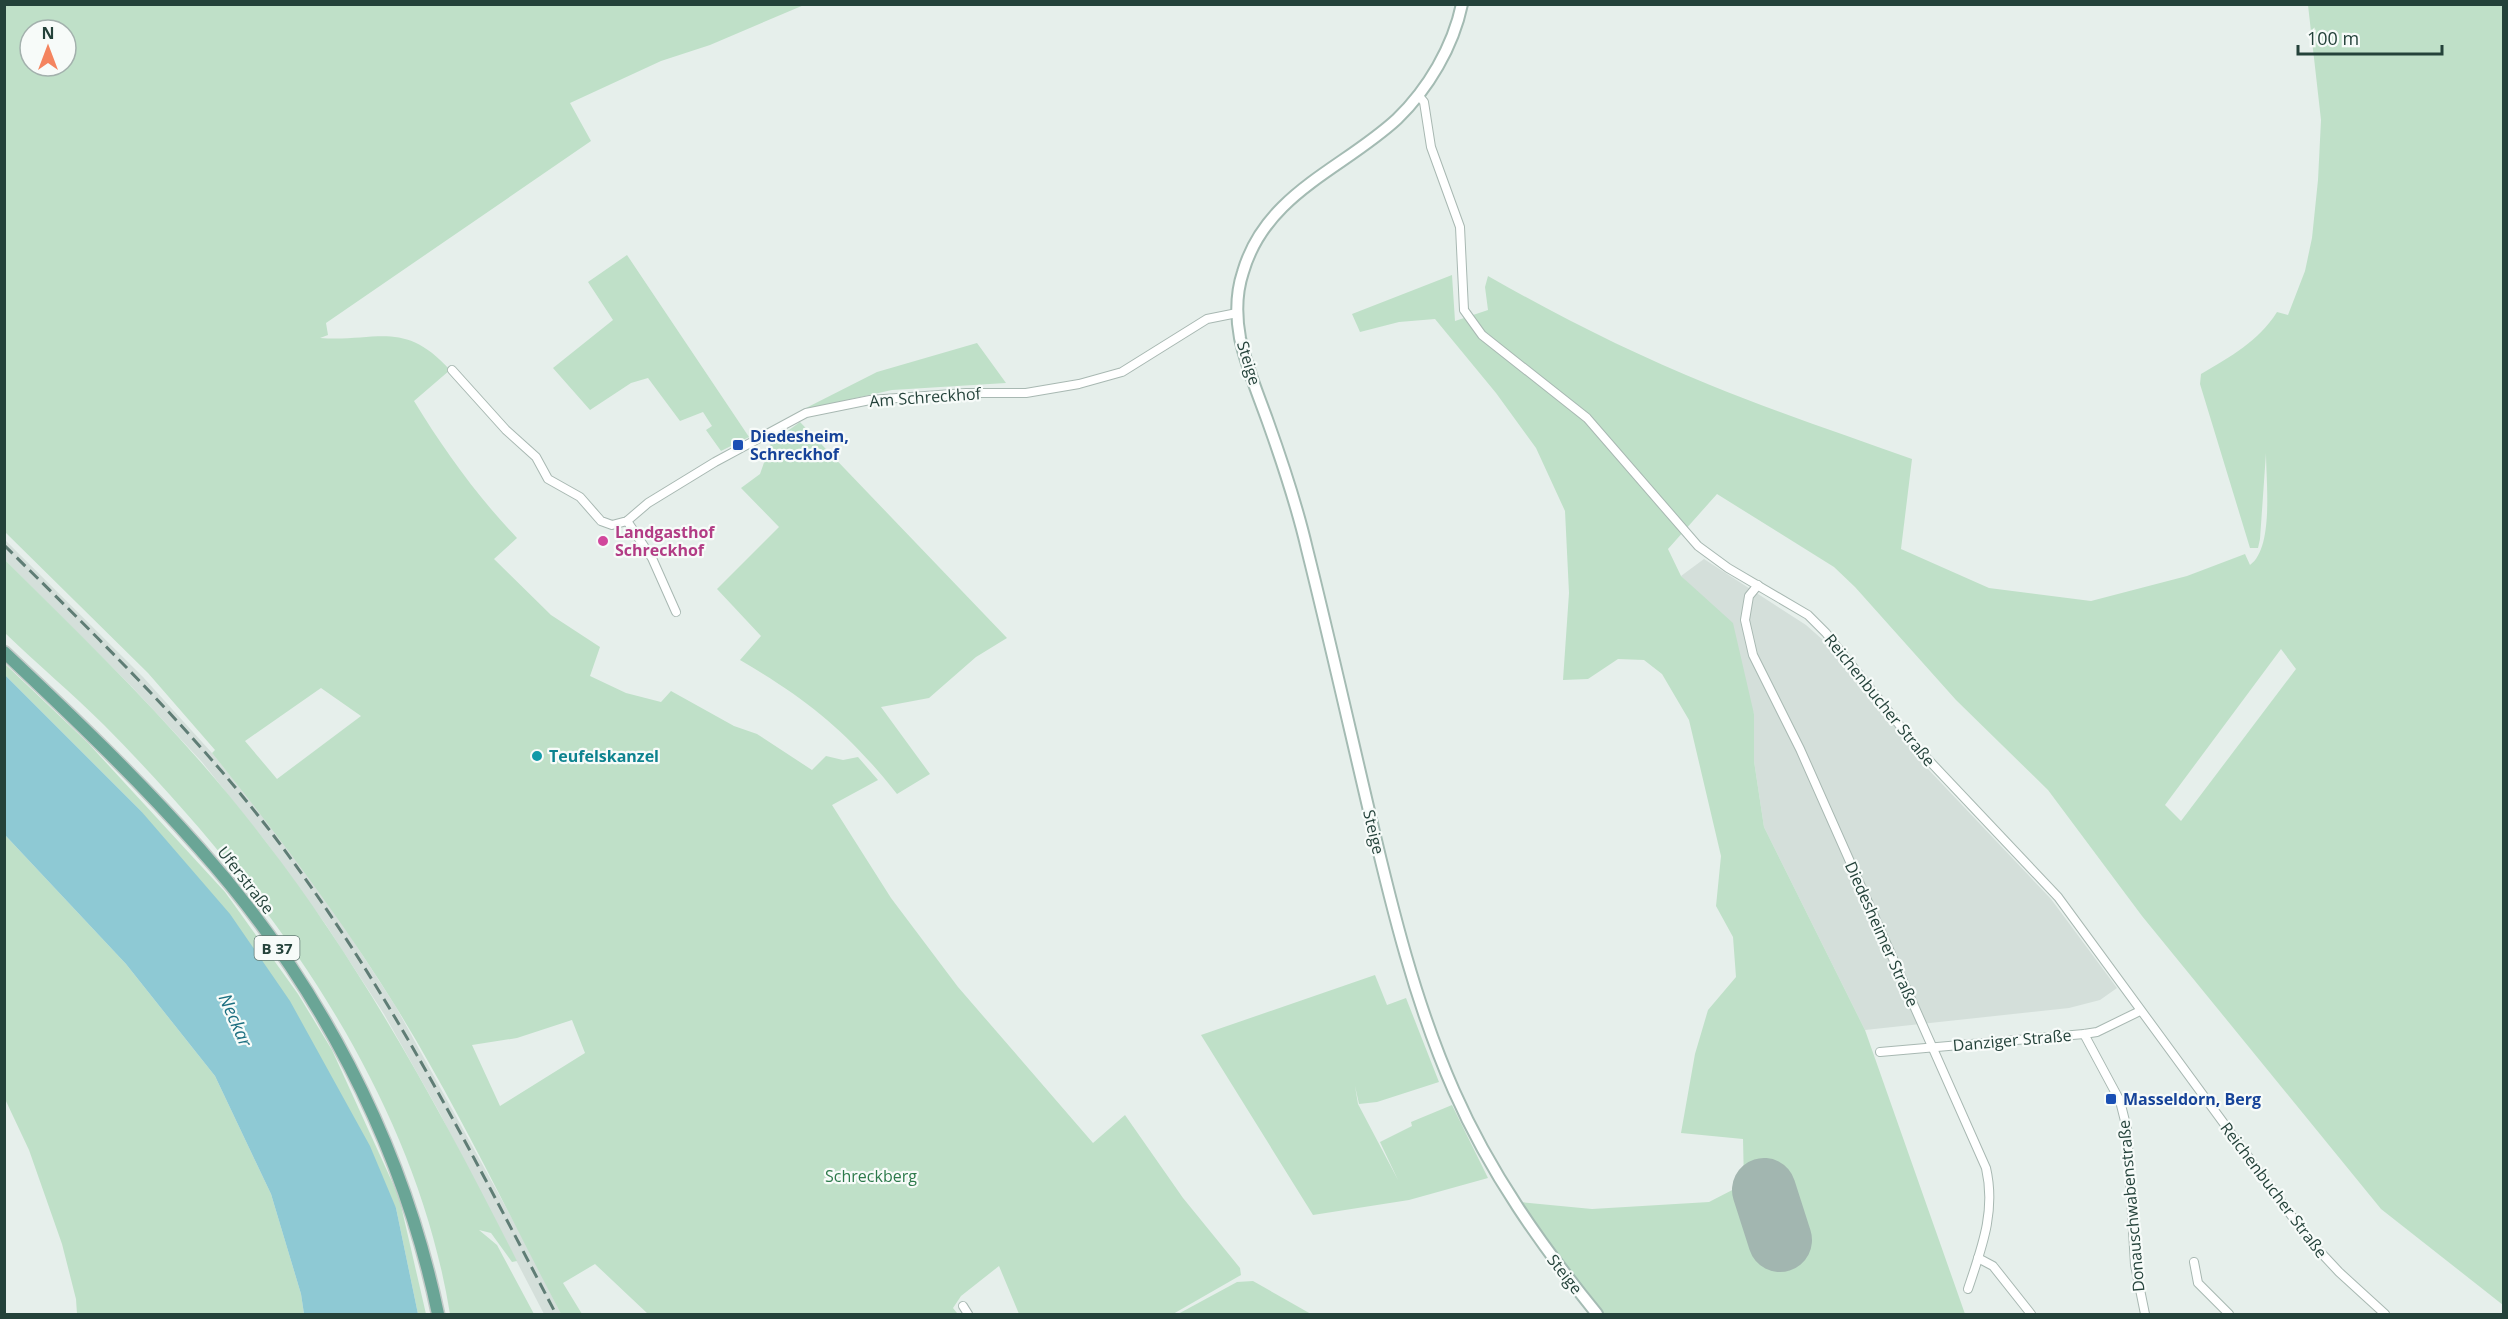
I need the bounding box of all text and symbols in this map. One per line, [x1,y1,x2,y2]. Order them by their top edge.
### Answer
north arrow [18,18,78,78]
scale bar [2298,18,2442,56]
text: N [41,22,55,44]
text: 100 m [2307,26,2359,50]
street label: Steige [1232,338,1266,388]
street label: Am Schreckhof [868,382,983,412]
place label: Diedesheim, Schreckhof [750,425,849,465]
marker: Diedesheim, Schreckhof [731,438,745,452]
place label: Landgasthof Schreckhof [615,521,715,561]
marker: Landgasthof Schreckhof [596,534,610,548]
street label: Reichenbucher Straße [1820,629,1940,771]
place label: Teufelskanzel [549,745,659,767]
marker: Teufelskanzel [530,749,544,763]
street label: Steige [1358,808,1390,856]
street label: Uferstraße [213,842,279,918]
street label: Diedesheimer Straße [1840,858,1924,1010]
road number: B 37 [254,936,300,960]
water label: Neckar [214,990,259,1051]
street label: Danziger Straße [1952,1024,2072,1056]
place label: Masseldorn, Berg [2123,1088,2261,1110]
marker: Masseldorn, Berg [2104,1092,2118,1106]
street label: Reichenbucher Straße [2216,1118,2332,1262]
street label: Donauschwabenstraße [2113,1119,2149,1293]
park label: Schreckberg [825,1165,917,1187]
street label: Steige [1542,1249,1588,1299]

